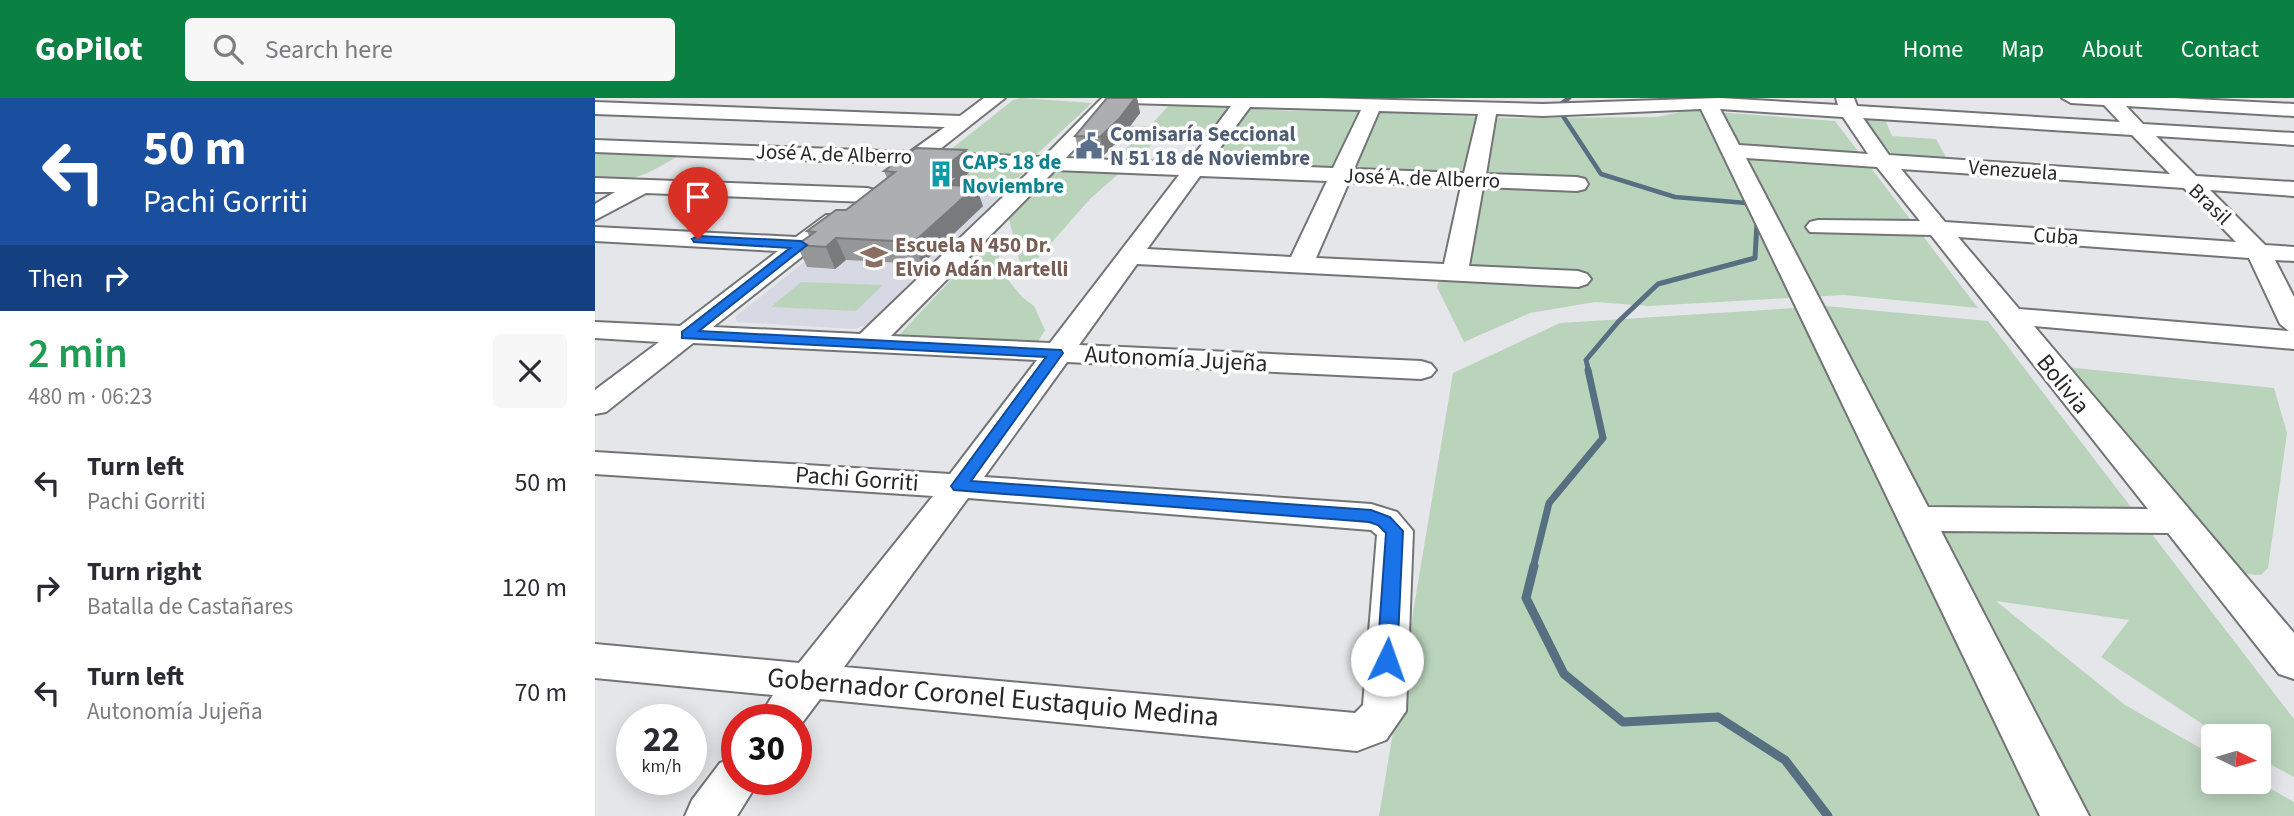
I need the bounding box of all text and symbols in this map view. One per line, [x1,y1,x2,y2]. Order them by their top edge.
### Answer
search box [185,18,675,81]
text: GoPilot [35,26,143,73]
icon: search [209,30,247,68]
text: Search here [265,31,393,68]
text: Home [1903,32,1963,67]
text: Map [2001,32,2044,67]
text: About [2082,32,2143,67]
text: Contact [2181,32,2259,67]
text: 50 m [143,114,247,184]
place label: Comisaría Seccional N 51 18 de Noviembre [1110,119,1310,173]
icon: left [28,126,119,217]
public building icon: Comisaría Seccional N 51 18 de Noviembre [1074,131,1104,161]
street label: José A. de Alberro [755,136,913,172]
place label: CAPs 18 de Noviembre [962,147,1064,201]
street label: Venezuela [1967,152,2059,188]
building icon: CAPs 18 de Noviembre [926,159,956,189]
street label: José A. de Alberro [1343,160,1501,196]
pin [668,167,728,239]
street label: Brasil [2182,176,2238,232]
icon: arrive [679,178,717,216]
text: Pachi Gorriti [143,179,308,225]
street label: Cuba [2032,219,2080,253]
place label: Escuela N 450 Dr. Elvio Adán Martelli [895,230,1068,284]
school or university icon: Escuela N 450 Dr. Elvio Adán Martelli [859,242,889,272]
icon: right [97,259,135,297]
text: Then [28,260,83,297]
text: 2 min [28,324,128,384]
button: close [493,334,567,408]
street label: Autonomía Jujeña [1084,337,1268,381]
street label: Bolivia [2028,346,2098,422]
text: 480 m · 06:23 [28,380,152,413]
text: Turn left [87,448,184,485]
street label: Pachi Gorriti [794,457,920,501]
icon: left [28,464,66,502]
text: 50 m [514,464,567,501]
text: Pachi Gorriti [87,485,206,518]
text: Turn right [87,553,202,590]
icon: right [28,569,66,607]
text: 120 m [501,569,567,606]
text: Batalla de Castañares [87,590,293,623]
position arrow [1350,623,1424,697]
street label: Gobernador Coronel Eustaquio Medina [765,657,1221,737]
text: Turn left [87,658,184,695]
icon: left [28,674,66,712]
text: 70 m [514,674,567,711]
text: Autonomía Jujeña [87,695,263,728]
speed limit sign: 30 [721,704,812,795]
text: 22 [643,715,680,765]
north arrow [2201,724,2271,794]
map controls [2201,724,2271,794]
text: km/h [642,754,681,779]

